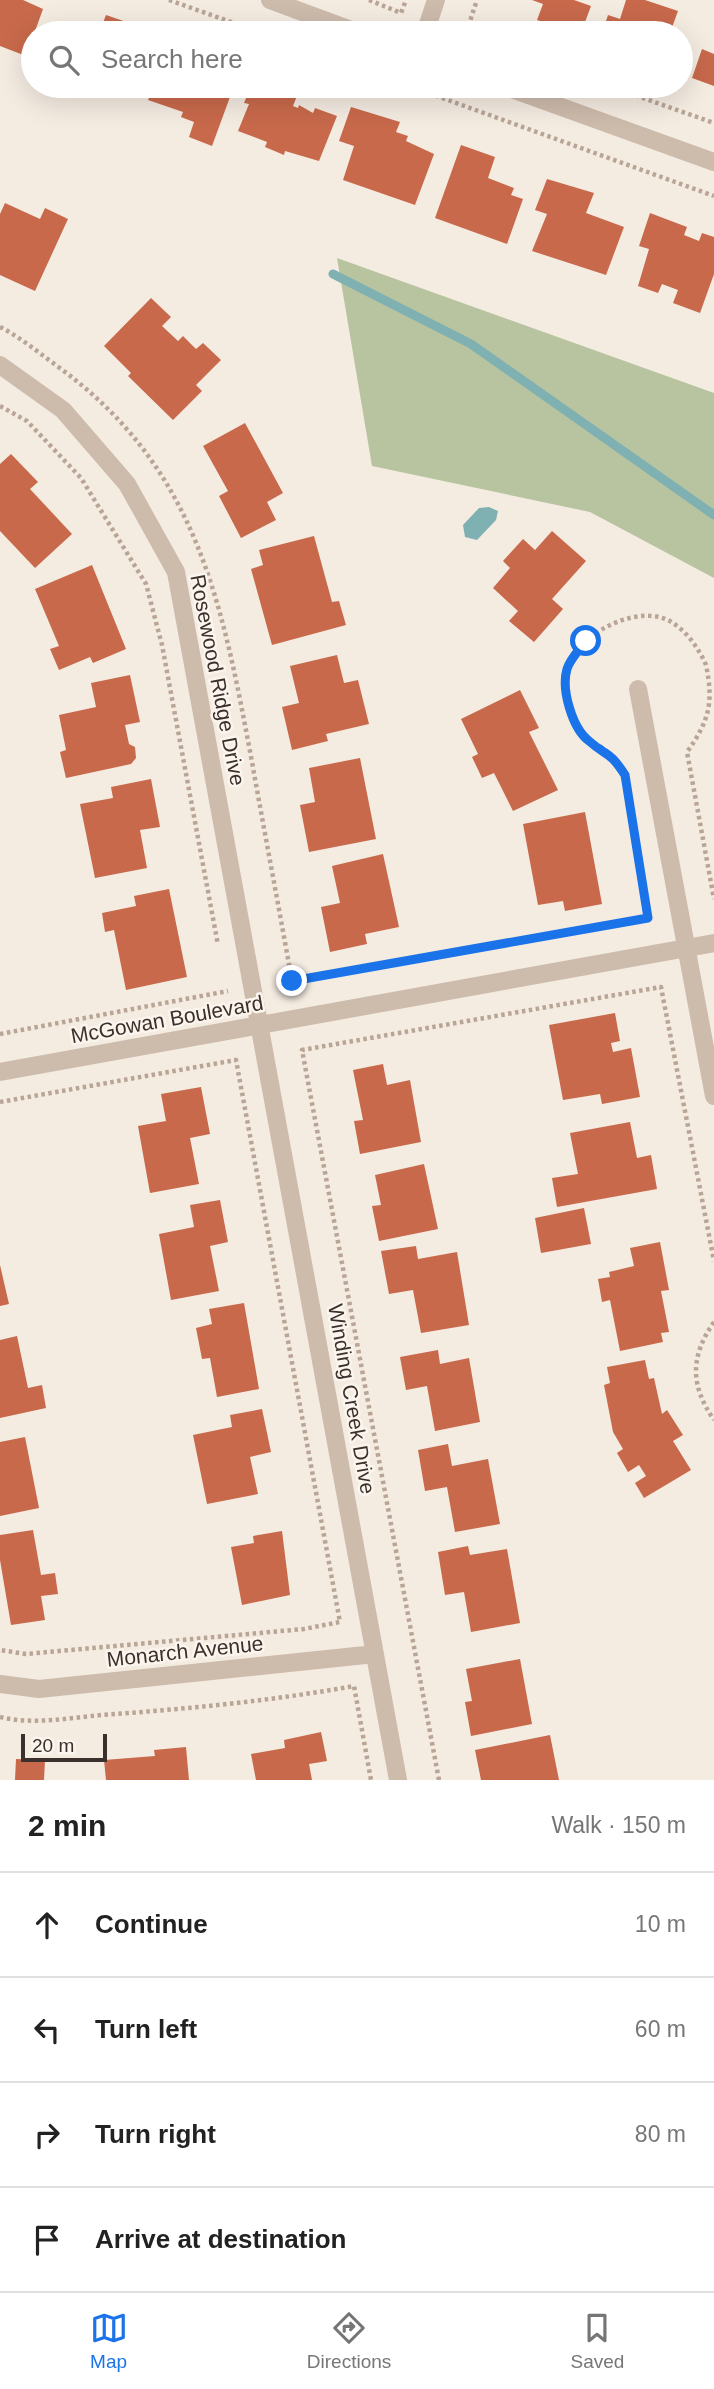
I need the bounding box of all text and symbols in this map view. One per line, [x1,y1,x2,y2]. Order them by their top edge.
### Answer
search box [21,21,693,98]
icon: search [45,41,83,79]
text: Search here [101,44,243,74]
street label: Rosewood Ridge Drive [186,572,250,788]
route start [570,625,601,656]
route end [276,965,307,996]
street label: McGowan Boulevard [69,991,265,1047]
street label: Winding Creek Drive [324,1302,380,1496]
street label: Monarch Avenue [106,1631,264,1671]
scale bar [21,1731,107,1763]
text: 20 m [32,1735,74,1756]
text: 2 min [28,1809,106,1842]
text: Walk · 150 m [551,1812,686,1838]
icon: ahead [28,1906,66,1944]
text: Continue [95,1909,208,1939]
text: 10 m [635,1911,686,1937]
icon: left [28,2011,66,2049]
text: Turn left [95,2014,197,2044]
text: 60 m [635,2016,686,2042]
icon: right [28,2116,66,2154]
text: Turn right [95,2119,216,2149]
text: 80 m [635,2121,686,2147]
icon: arrive [28,2221,66,2259]
text: Arrive at destination [95,2224,346,2254]
tab: Map [90,2309,128,2373]
tab: Directions [307,2309,391,2373]
tab: Saved [570,2309,624,2373]

